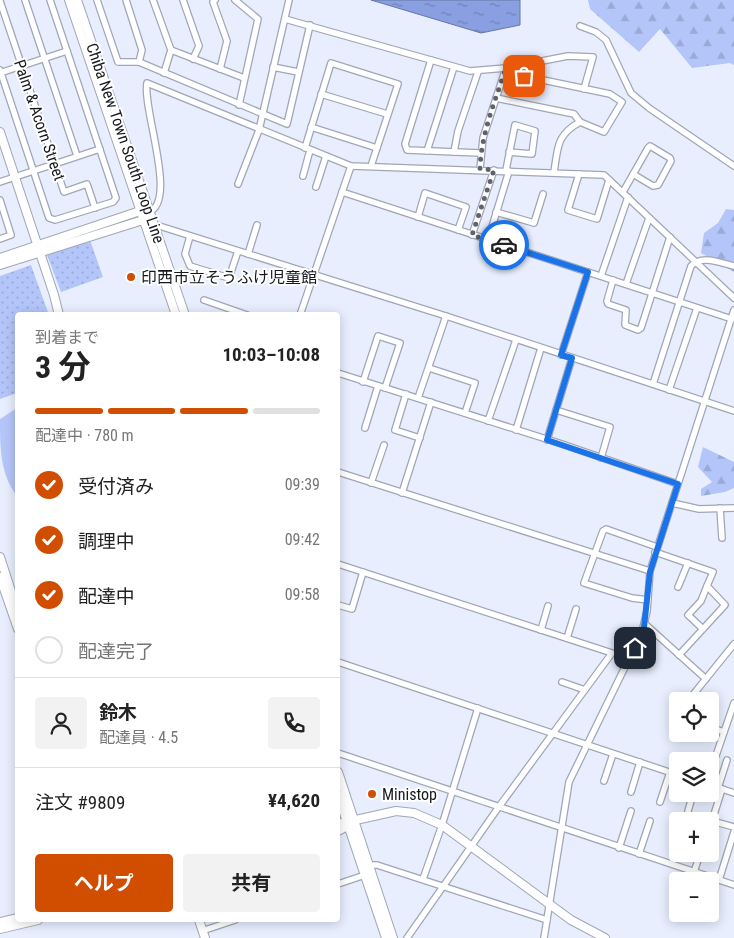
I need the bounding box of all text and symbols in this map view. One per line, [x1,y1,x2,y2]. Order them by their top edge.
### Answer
street label: Chiba New Town South Loop Line [82,41,169,246]
pin [503,55,545,97]
street label: Palm & Acorn Street [10,57,69,183]
icon: bag [510,62,538,90]
courier [479,220,529,270]
icon: car [490,231,518,259]
place label: 印西市立そうふけ児童館 [141,268,317,287]
marker: 印西市立そうふけ児童館 [125,271,137,283]
text: 到着まで [35,328,99,347]
text: 10:03–10:08 [222,343,320,366]
text: 3 分 [35,348,91,386]
text: 配達中 · 780 m [35,426,134,445]
icon: check [35,471,63,499]
text: 受付済み [78,475,154,498]
text: 09:39 [285,475,320,494]
icon: check [35,526,63,554]
text: 調理中 [78,530,135,553]
text: 09:42 [285,530,320,549]
icon: check [35,581,63,609]
text: 配達中 [78,585,135,608]
text: 09:58 [285,585,320,604]
pin [614,627,656,669]
icon: home [621,634,649,662]
text: 配達完了 [78,640,154,663]
map controls [669,692,719,922]
button: locate [669,692,719,742]
button: person [35,697,87,749]
button: phone [268,697,320,749]
text: 鈴木 [99,701,137,724]
text: 配達員 · 4.5 [99,728,178,747]
button: layers [669,752,719,802]
place label: Ministop [382,785,437,804]
marker: Ministop [366,788,378,800]
text: ¥4,620 [268,789,320,812]
text: 注文 #9809 [35,791,125,814]
button: + [669,812,719,862]
button: ヘルプ [35,854,173,912]
button: 共有 [183,854,320,912]
button: − [669,872,719,922]

